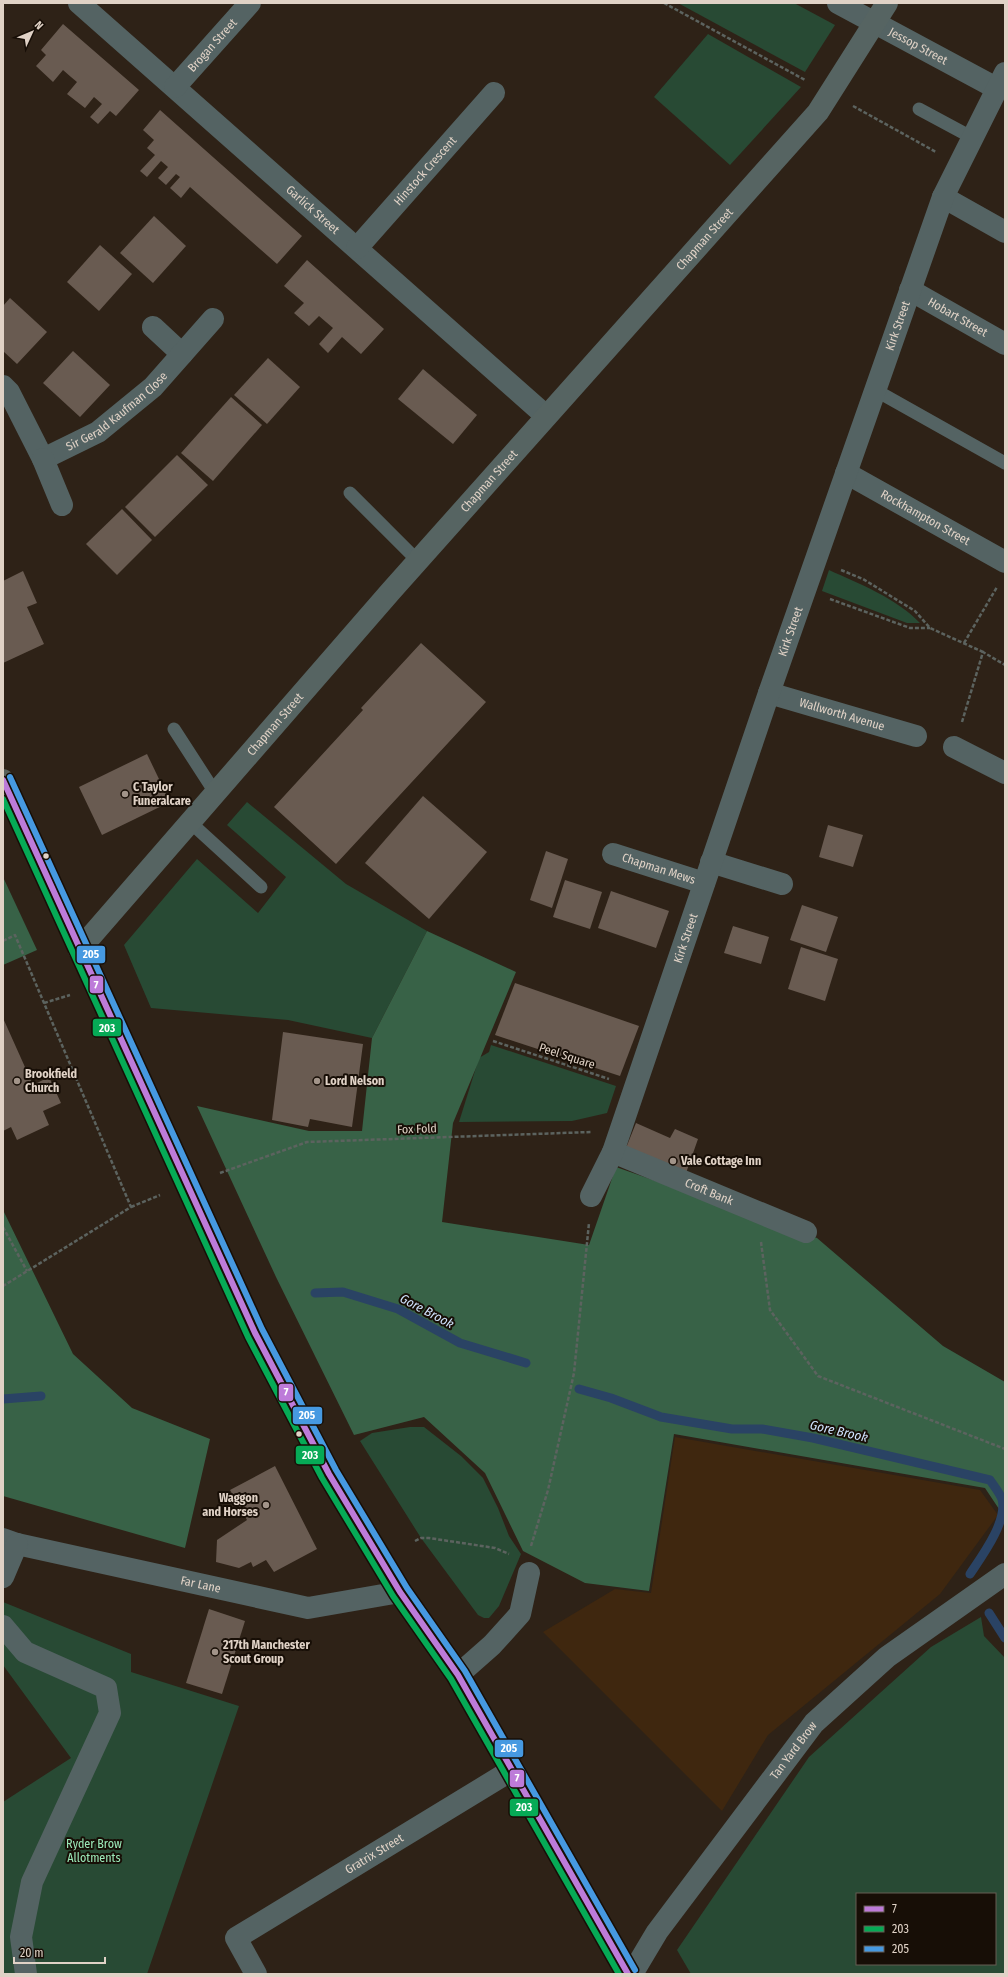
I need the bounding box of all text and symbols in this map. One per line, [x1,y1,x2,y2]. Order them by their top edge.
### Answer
north arrow [12,12,52,52]
street label: Brogan Street [185,16,240,75]
text: N [32,19,46,32]
street label: Jessop Street [886,25,950,68]
street label: Hinstock Crescent [391,133,459,208]
street label: Garlick Street [283,182,342,237]
street label: Chapman Street [673,205,736,273]
street label: Hobart Street [926,295,990,340]
street label: Kirk Street [883,299,913,353]
street label: Sir Gerald Kaufman Close [64,369,170,454]
street label: Chapman Street [458,447,520,515]
street label: Rockhampton Street [878,487,973,548]
street label: Kirk Street [775,605,806,658]
street label: Chapman Street [244,690,306,759]
street label: Wallworth Avenue [798,695,886,733]
place label: C Taylor Funeralcare [133,780,191,808]
marker: C Taylor Funeralcare [120,789,130,799]
street label: Chapman Mews [620,850,697,887]
unlabelled marker [41,851,51,861]
street label: Kirk Street [671,911,701,965]
line badge: 205 [76,945,106,964]
text: 205 [82,948,100,961]
line badge: 7 [89,975,104,994]
text: 7 [94,979,99,992]
line badge: 203 [92,1018,122,1037]
text: 203 [98,1022,115,1035]
street label: Peel Square [537,1040,597,1072]
place label: Brookfield Church [25,1067,77,1095]
place label: Lord Nelson [325,1074,384,1088]
marker: Brookfield Church [12,1076,22,1086]
marker: Lord Nelson [312,1076,322,1086]
street label: Fox Fold [397,1121,437,1137]
place label: Vale Cottage Inn [680,1154,761,1168]
marker: Vale Cottage Inn [668,1156,678,1166]
street label: Croft Bank [683,1176,736,1208]
water label: Gore Brook [398,1291,457,1332]
line badge: 7 [278,1383,294,1402]
text: 7 [284,1386,289,1399]
line badge: 205 [292,1406,323,1425]
text: 205 [298,1409,316,1422]
water label: Gore Brook [809,1417,870,1445]
unlabelled marker [294,1429,304,1439]
line badge: 203 [295,1445,325,1465]
text: 203 [301,1449,318,1462]
place label: Waggon and Horses [202,1491,259,1519]
marker: Waggon and Horses [261,1500,271,1510]
street label: Far Lane [179,1573,222,1596]
place label: 217th Manchester Scout Group [222,1638,310,1666]
marker: 217th Manchester Scout Group [210,1647,220,1657]
street label: Tan Yard Brow [767,1719,820,1782]
line badge: 205 [494,1739,524,1758]
text: 205 [500,1742,518,1755]
line badge: 7 [509,1769,525,1788]
text: 7 [515,1772,520,1785]
line badge: 203 [509,1798,539,1817]
text: 203 [515,1801,532,1814]
street label: Gratrix Street [343,1831,406,1877]
park label: Ryder Brow Allotments [66,1837,122,1865]
legend [856,1893,996,1965]
text: 7 [892,1902,897,1916]
text: 203 [892,1922,909,1936]
scale bar [14,1939,105,1965]
text: 205 [892,1942,910,1956]
text: 20 m [20,1946,44,1960]

